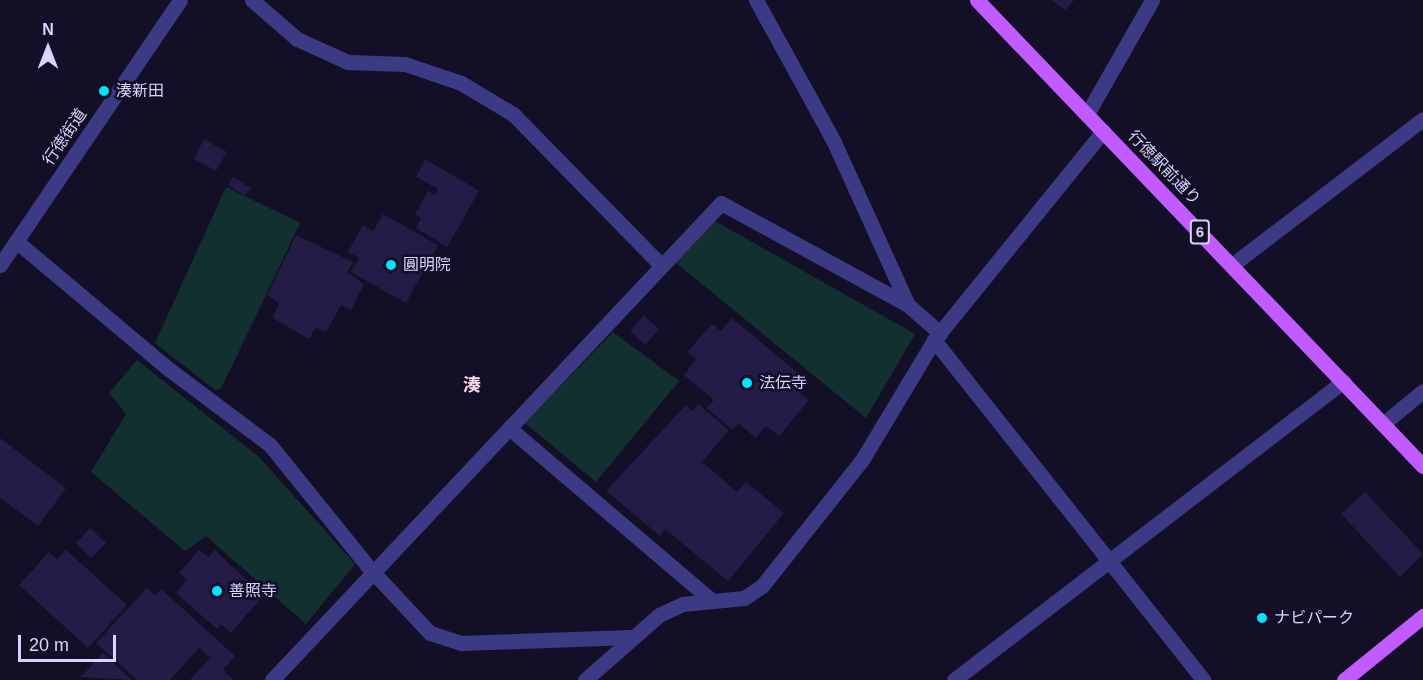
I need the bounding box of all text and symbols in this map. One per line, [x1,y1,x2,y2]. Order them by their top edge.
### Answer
north arrow [18,18,78,78]
text: N [42,21,54,38]
place label: 湊新田 [116,81,164,101]
marker: 湊新田 [97,84,111,98]
street label: 行徳街道 [39,105,91,169]
street label: 行徳駅前通り [1124,127,1204,209]
road number: 6 [1190,220,1210,244]
place label: 圓明院 [403,255,451,275]
marker: 圓明院 [384,258,398,272]
place label: 法伝寺 [759,373,807,393]
district label: 湊 [463,374,481,396]
marker: 法伝寺 [740,376,754,390]
place label: 善照寺 [229,581,277,601]
marker: 善照寺 [210,584,224,598]
place label: ナビパーク [1274,608,1354,628]
marker: ナビパーク [1255,611,1269,625]
scale bar [21,623,118,661]
text: 20 m [29,635,69,655]

